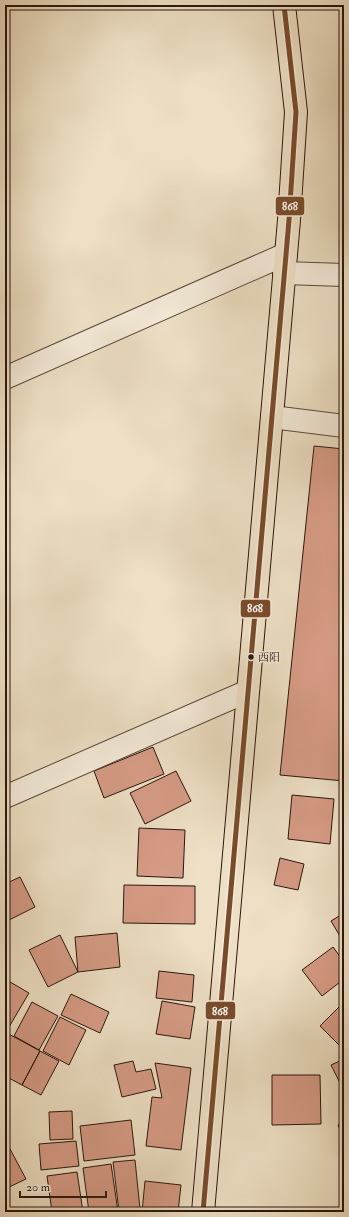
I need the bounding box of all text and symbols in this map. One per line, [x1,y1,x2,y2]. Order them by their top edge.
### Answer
line badge: 868 [275,196,305,216]
text: 868 [282,200,299,213]
line badge: 868 [240,599,271,618]
text: 868 [247,602,264,615]
place label: 西阳 [258,651,280,664]
marker: 西阳 [246,652,256,662]
line badge: 868 [205,1001,236,1020]
text: 868 [212,1005,229,1018]
scale bar [20,1173,106,1199]
text: 20 m [26,1180,51,1195]

